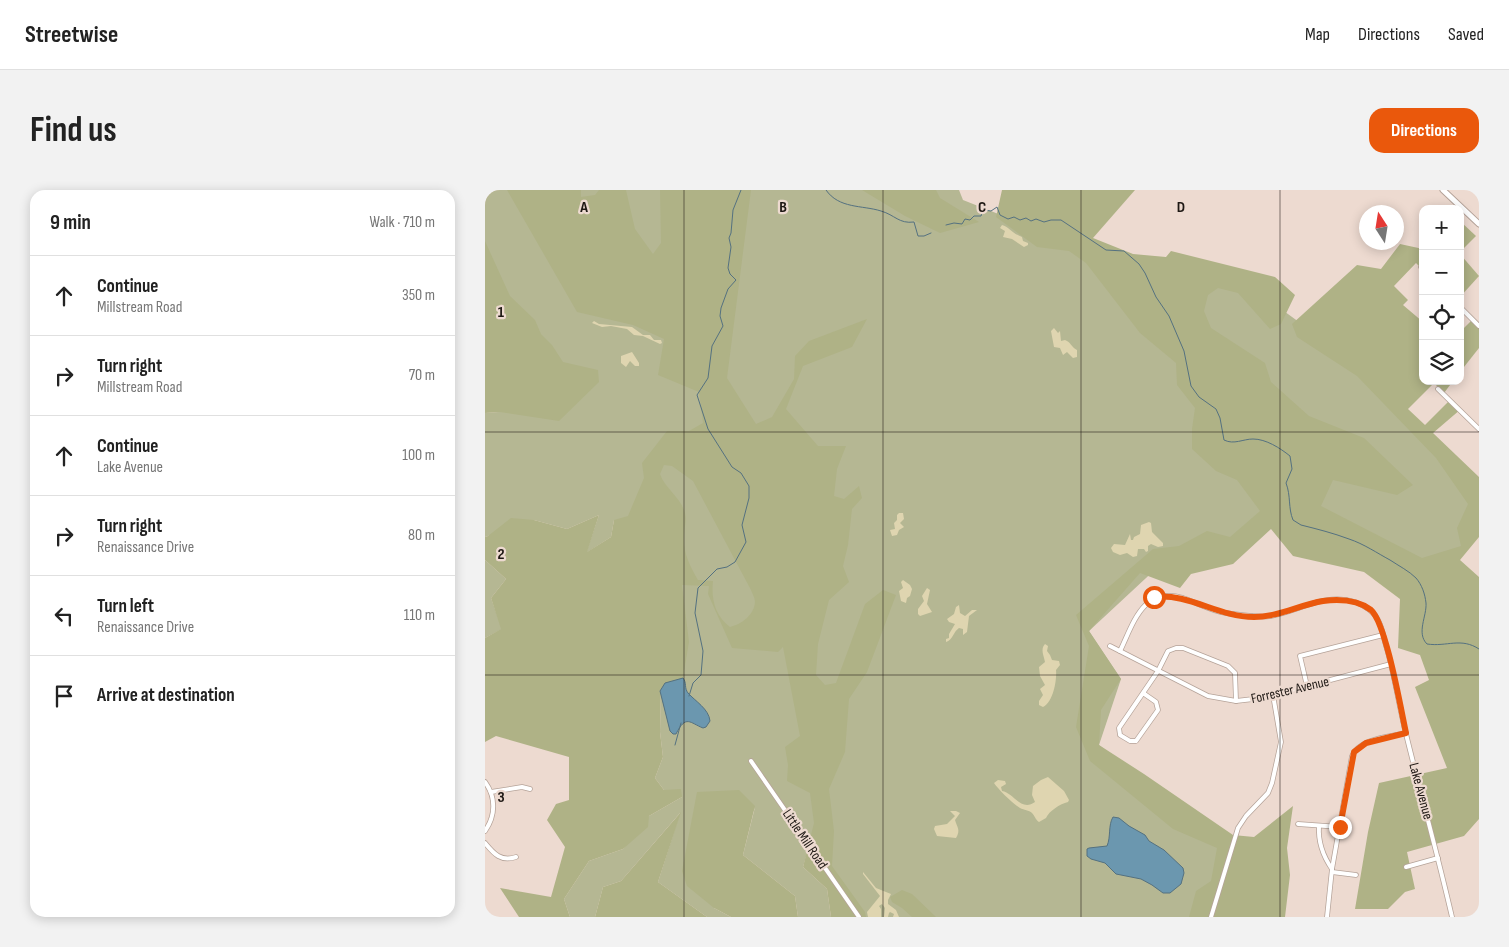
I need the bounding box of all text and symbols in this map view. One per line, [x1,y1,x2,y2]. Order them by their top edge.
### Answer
text: Streetwise [25,20,118,49]
text: Map [1305,24,1330,45]
text: Directions [1358,24,1420,45]
text: Saved [1448,24,1484,45]
button: Directions [1369,108,1479,153]
text: Find us [30,109,117,152]
text: A [579,198,588,217]
text: B [779,198,787,217]
text: C [978,198,986,217]
text: D [1177,198,1185,217]
north arrow [1359,205,1404,250]
map controls [1419,205,1464,385]
button: + [1419,205,1464,250]
text: 9 min [50,210,91,235]
text: Walk · 710 m [369,213,435,232]
button: − [1419,250,1464,295]
text: Continue [97,275,158,298]
icon: ahead [50,282,78,310]
text: 350 m [402,286,435,305]
button: locate [1419,295,1464,340]
text: Millstream Road [97,298,182,317]
text: 1 [498,303,505,322]
button: layers [1419,340,1464,385]
text: Turn right [97,355,162,378]
icon: right [50,362,78,390]
text: 70 m [409,366,435,385]
text: Millstream Road [97,378,182,397]
text: Continue [97,435,158,458]
icon: ahead [50,442,78,470]
text: 100 m [402,446,435,465]
text: Lake Avenue [97,458,163,477]
text: Turn right [97,515,162,538]
icon: right [50,522,78,550]
text: 80 m [408,526,435,545]
text: Renaissance Drive [97,538,194,557]
text: 2 [497,545,505,564]
route start [1143,586,1166,609]
text: Turn left [97,595,154,618]
icon: left [50,602,78,630]
text: 110 m [404,606,435,625]
text: Renaissance Drive [97,618,194,637]
street label: Forrester Avenue [1249,673,1331,707]
icon: arrive [50,682,78,710]
text: Arrive at destination [97,684,235,707]
street label: Lake Avenue [1405,761,1437,821]
text: 3 [497,788,505,807]
street label: Little Mill Road [779,806,831,872]
route end [1329,816,1352,839]

